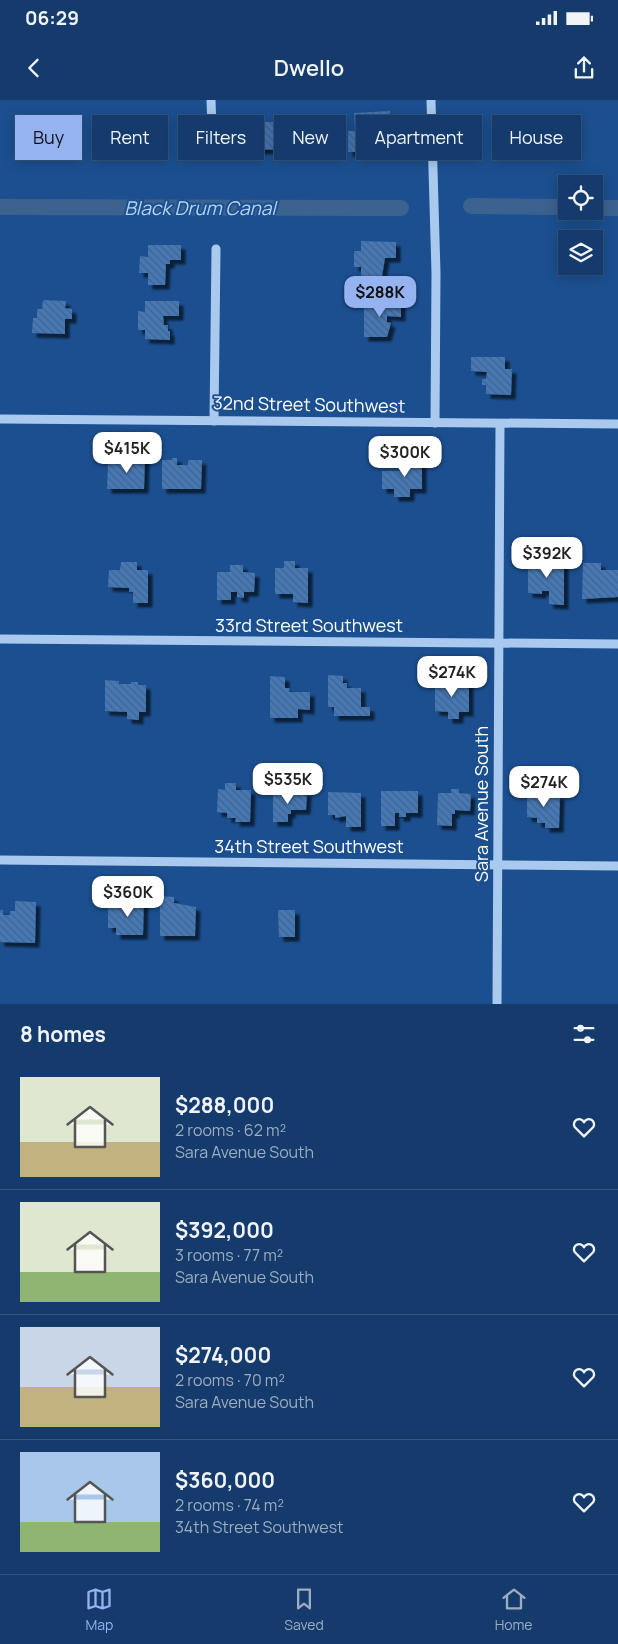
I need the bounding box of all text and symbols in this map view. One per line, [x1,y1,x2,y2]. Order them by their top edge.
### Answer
text: 06:29 [25,5,79,31]
text: Dwello [274,53,344,83]
icon: back [20,54,48,82]
icon: share [570,54,598,82]
chip: Buy [15,115,82,160]
chip: Rent [92,115,168,160]
chip: Filters [178,115,264,160]
chip: New [274,115,346,160]
chip: Apartment [356,115,482,160]
chip: House [492,115,581,160]
map controls [558,175,603,275]
button: locate [558,175,603,220]
water label: Black Drum Canal [124,195,278,221]
button: layers [558,230,603,275]
pin: $288K [345,276,415,318]
text: $288K [355,281,405,303]
street label: 32nd Street Southwest [213,390,405,418]
pin: $415K [92,432,162,474]
pin: $300K [370,436,440,478]
text: $415K [104,437,150,459]
text: $300K [380,441,430,463]
pin: $392K [512,536,582,579]
text: $392K [522,542,572,564]
street label: 33rd Street Southwest [215,613,403,637]
pin: $274K [417,656,487,698]
text: $274K [428,661,476,683]
street label: Sara Avenue South [469,726,493,882]
pin: $535K [253,762,323,805]
pin: $274K [509,766,579,808]
text: $535K [264,768,312,790]
text: $274K [520,771,568,793]
street label: 34th Street Southwest [214,834,404,858]
pin: $360K [93,876,163,918]
text: $360K [103,881,153,903]
text: 8 homes [20,1020,106,1048]
icon: filters [570,1020,598,1048]
text: $288,000 [175,1091,274,1119]
icon: home [60,1097,120,1157]
icon: heart [570,1113,598,1141]
text: 2 rooms · 62 m² [175,1119,286,1141]
text: Sara Avenue South [175,1141,314,1163]
text: $392,000 [175,1216,274,1244]
icon: home [60,1222,120,1282]
icon: heart [570,1238,598,1266]
text: 3 rooms · 77 m² [175,1244,283,1266]
text: Sara Avenue South [175,1266,314,1288]
text: $274,000 [175,1341,271,1369]
icon: home [60,1347,120,1407]
icon: heart [570,1363,598,1391]
text: 2 rooms · 70 m² [175,1369,285,1391]
text: Sara Avenue South [175,1391,314,1413]
text: $360,000 [175,1466,275,1494]
icon: home [60,1472,120,1532]
icon: heart [570,1488,598,1516]
text: 2 rooms · 74 m² [175,1494,284,1516]
text: 34th Street Southwest [175,1516,343,1538]
tab: Map [85,1585,113,1634]
tab: Saved [284,1585,324,1634]
tab: Home [495,1585,533,1634]

